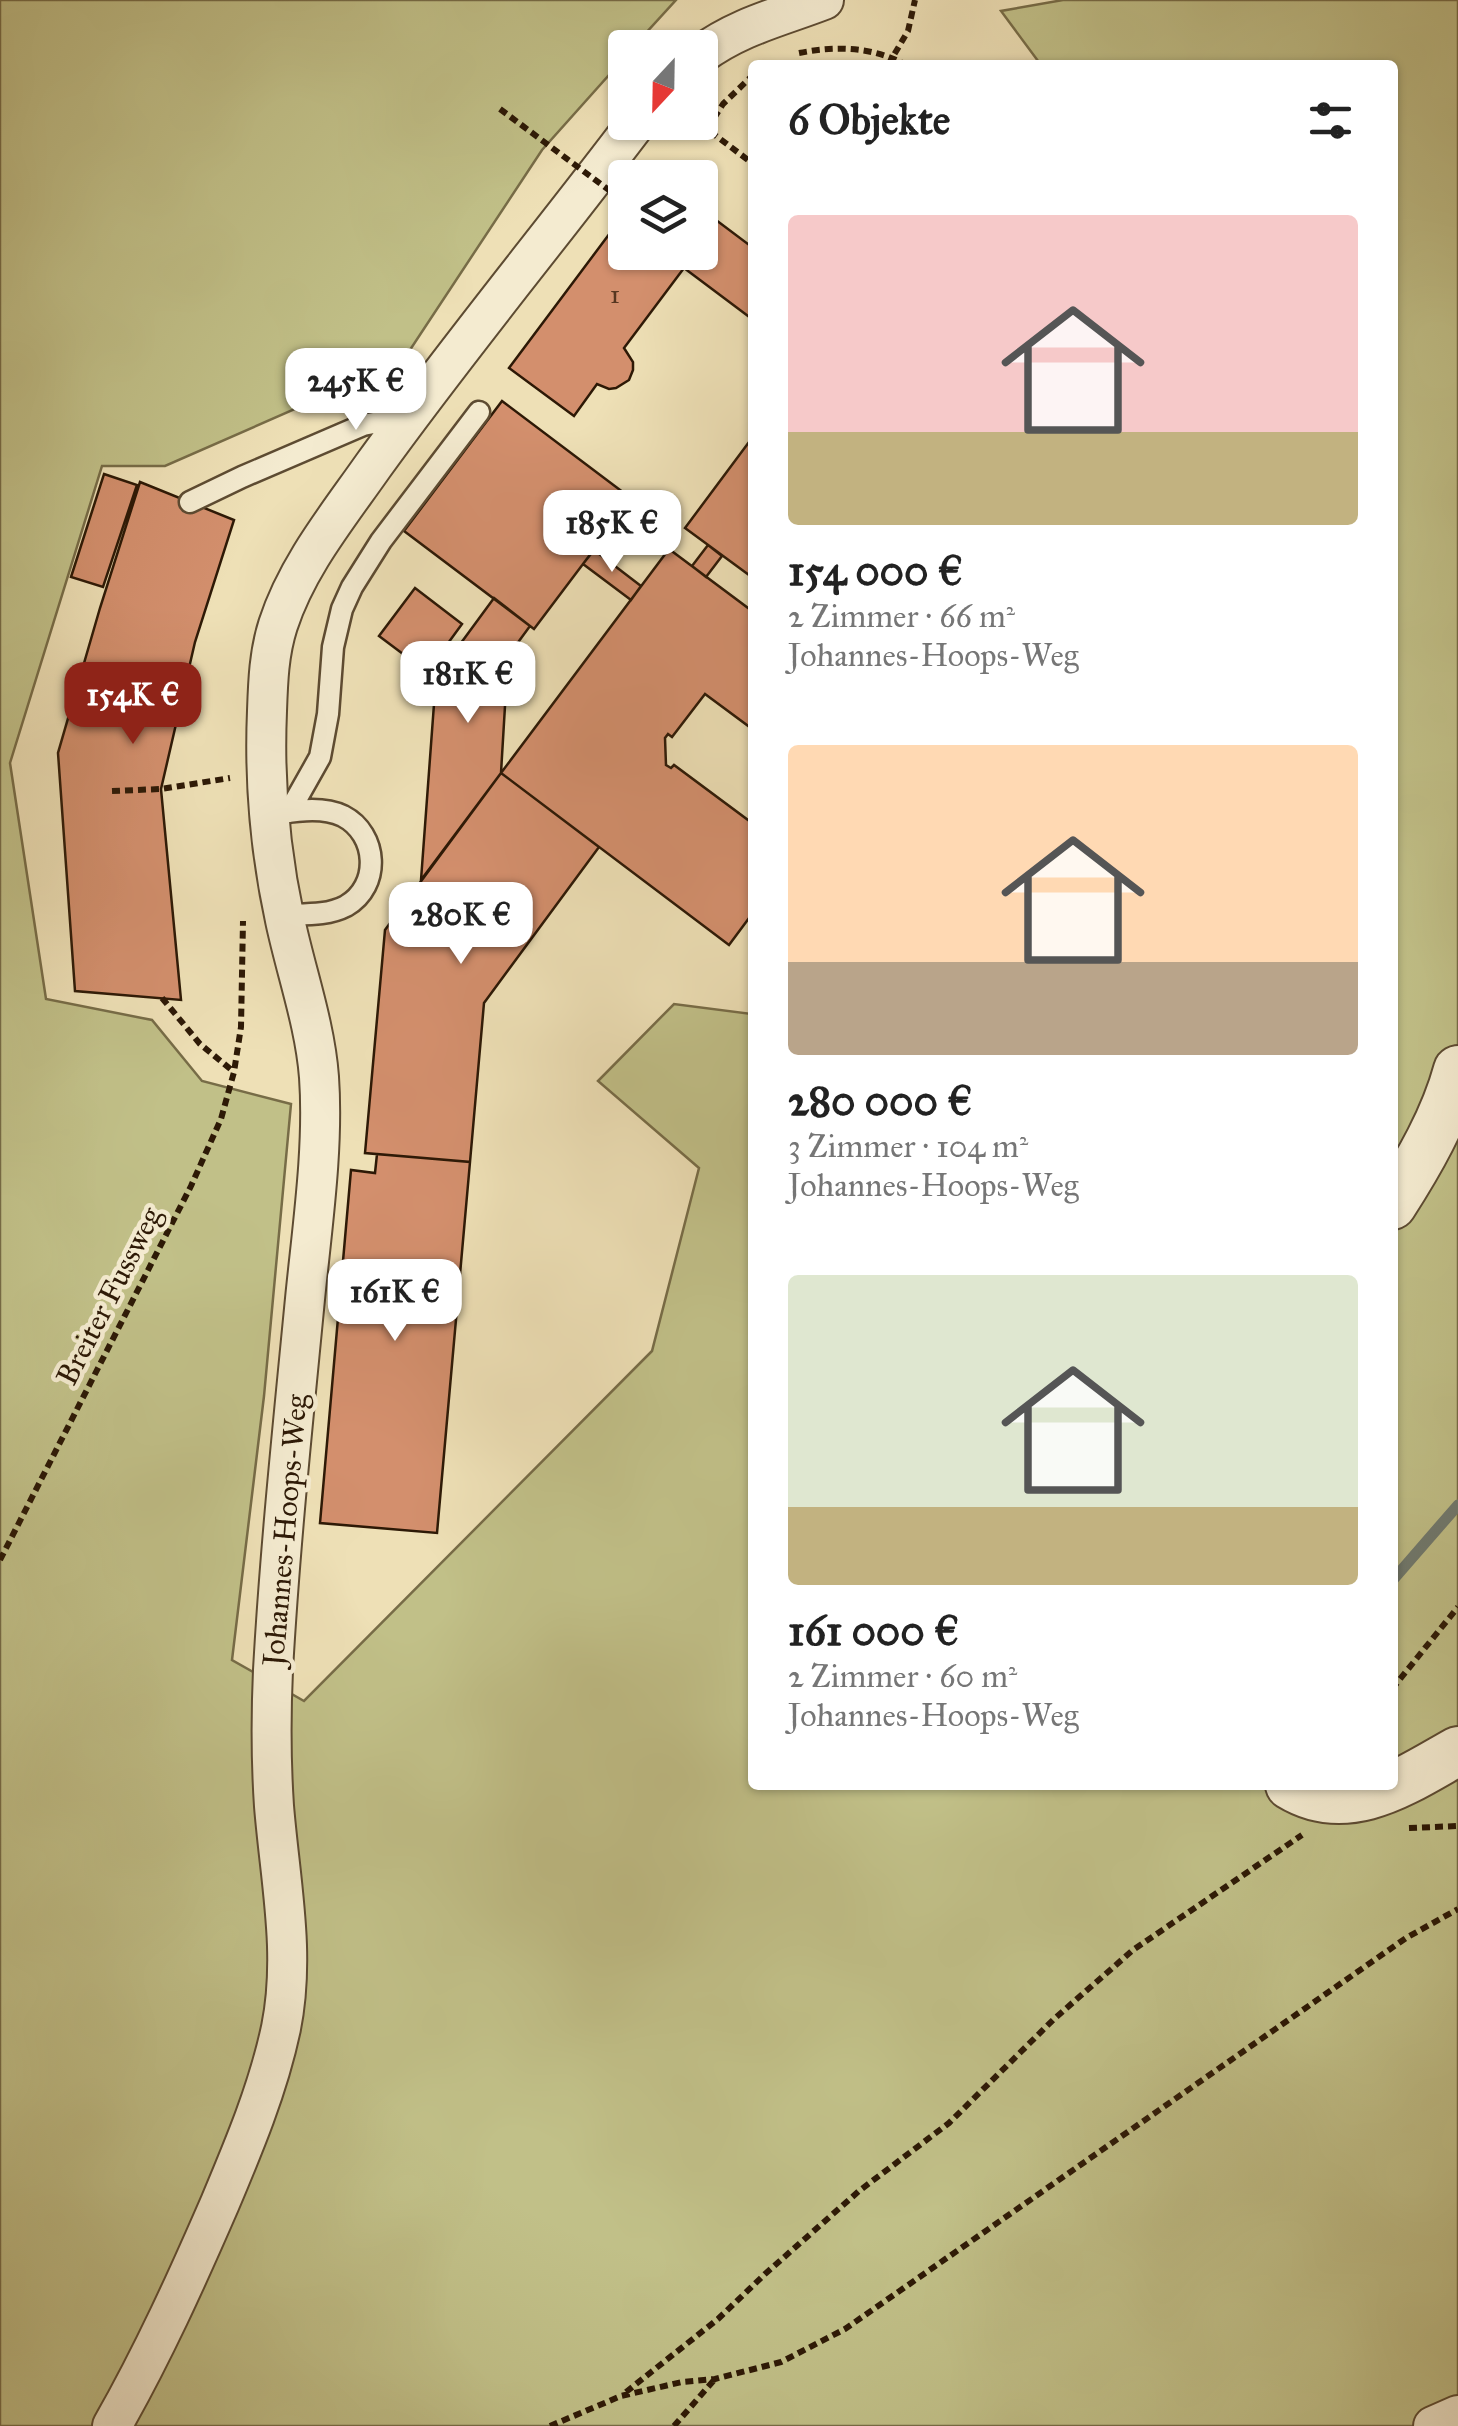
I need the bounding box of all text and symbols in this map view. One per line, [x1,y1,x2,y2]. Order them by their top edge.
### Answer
north arrow [608,30,718,140]
map controls [608,30,718,270]
icon: filters [1303,93,1358,148]
text: 6 Objekte [788,94,950,146]
button: layers [608,160,718,270]
house number: 1 [610,279,620,310]
icon: home [983,280,1163,460]
pin: 245K € [275,348,437,433]
text: 245K € [307,361,405,400]
pin: 185K € [531,490,693,575]
text: 185K € [565,503,659,542]
text: 154 000 € [788,545,963,597]
text: 2 Zimmer · 66 m² [788,597,1015,636]
text: Johannes-Hoops-Weg [788,636,1079,675]
pin: 181K € [387,641,549,726]
text: 181K € [422,654,514,693]
pin: 154K € [52,662,214,747]
text: 154K € [86,675,180,714]
icon: home [983,810,1163,990]
pin: 280K € [380,882,542,967]
text: 280K € [411,895,511,934]
text: 280 000 € [788,1075,972,1127]
text: 3 Zimmer · 104 m² [788,1127,1028,1166]
text: Johannes-Hoops-Weg [788,1166,1079,1205]
street label: Breiter Fussweg [49,1200,170,1391]
pin: 161K € [314,1259,476,1344]
text: 161K € [350,1272,440,1311]
icon: home [983,1340,1163,1520]
street label: Johannes-Hoops-Weg [255,1392,315,1670]
text: 161 000 € [788,1605,959,1657]
text: 2 Zimmer · 60 m² [788,1657,1017,1696]
text: Johannes-Hoops-Weg [788,1696,1079,1735]

